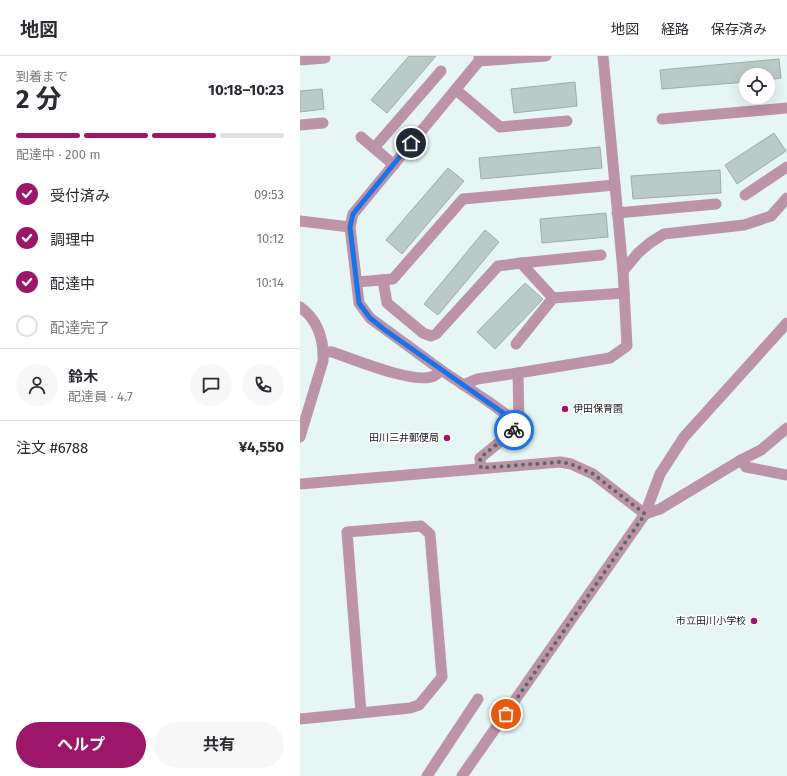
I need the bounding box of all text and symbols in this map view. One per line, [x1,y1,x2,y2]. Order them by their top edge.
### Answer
text: 地図 [20,18,58,41]
text: 地図 [611,21,639,38]
text: 経路 [661,21,689,38]
text: 保存済み [711,21,767,38]
map controls [739,68,775,104]
button: locate [739,68,775,104]
text: 到着まで [16,69,68,84]
text: 10:18–10:23 [208,81,284,99]
text: 2 分 [16,84,62,115]
pin [394,126,428,160]
icon: home [400,132,422,154]
text: 配達中 · 200 m [16,147,101,162]
icon: check [16,183,38,205]
text: 受付済み [50,187,110,205]
text: 09:53 [254,187,284,202]
icon: check [16,227,38,249]
text: 調理中 [50,231,95,249]
text: 10:12 [256,231,284,246]
icon: check [16,271,38,293]
text: 配達中 [50,275,95,293]
text: 10:14 [256,275,284,290]
text: 配達完了 [50,319,110,337]
button: person [16,364,58,406]
button: chat [190,364,232,406]
button: phone [242,364,284,406]
text: 鈴木 [68,368,98,386]
text: 配達員 · 4.7 [68,389,133,404]
place label: 伊田保育園 [573,403,623,415]
marker: 伊田保育園 [560,404,570,414]
courier [494,410,534,450]
icon: bike [503,419,525,441]
place label: 田川三井郵便局 [369,432,439,444]
marker: 田川三井郵便局 [442,433,452,443]
text: ¥4,550 [239,438,284,456]
text: 注文 #6788 [16,439,88,457]
place label: 市立田川小学校 [676,615,746,627]
marker: 市立田川小学校 [749,616,759,626]
pin [489,697,523,731]
icon: bag [495,703,517,725]
button: ヘルプ [16,722,146,768]
button: 共有 [154,722,284,768]

